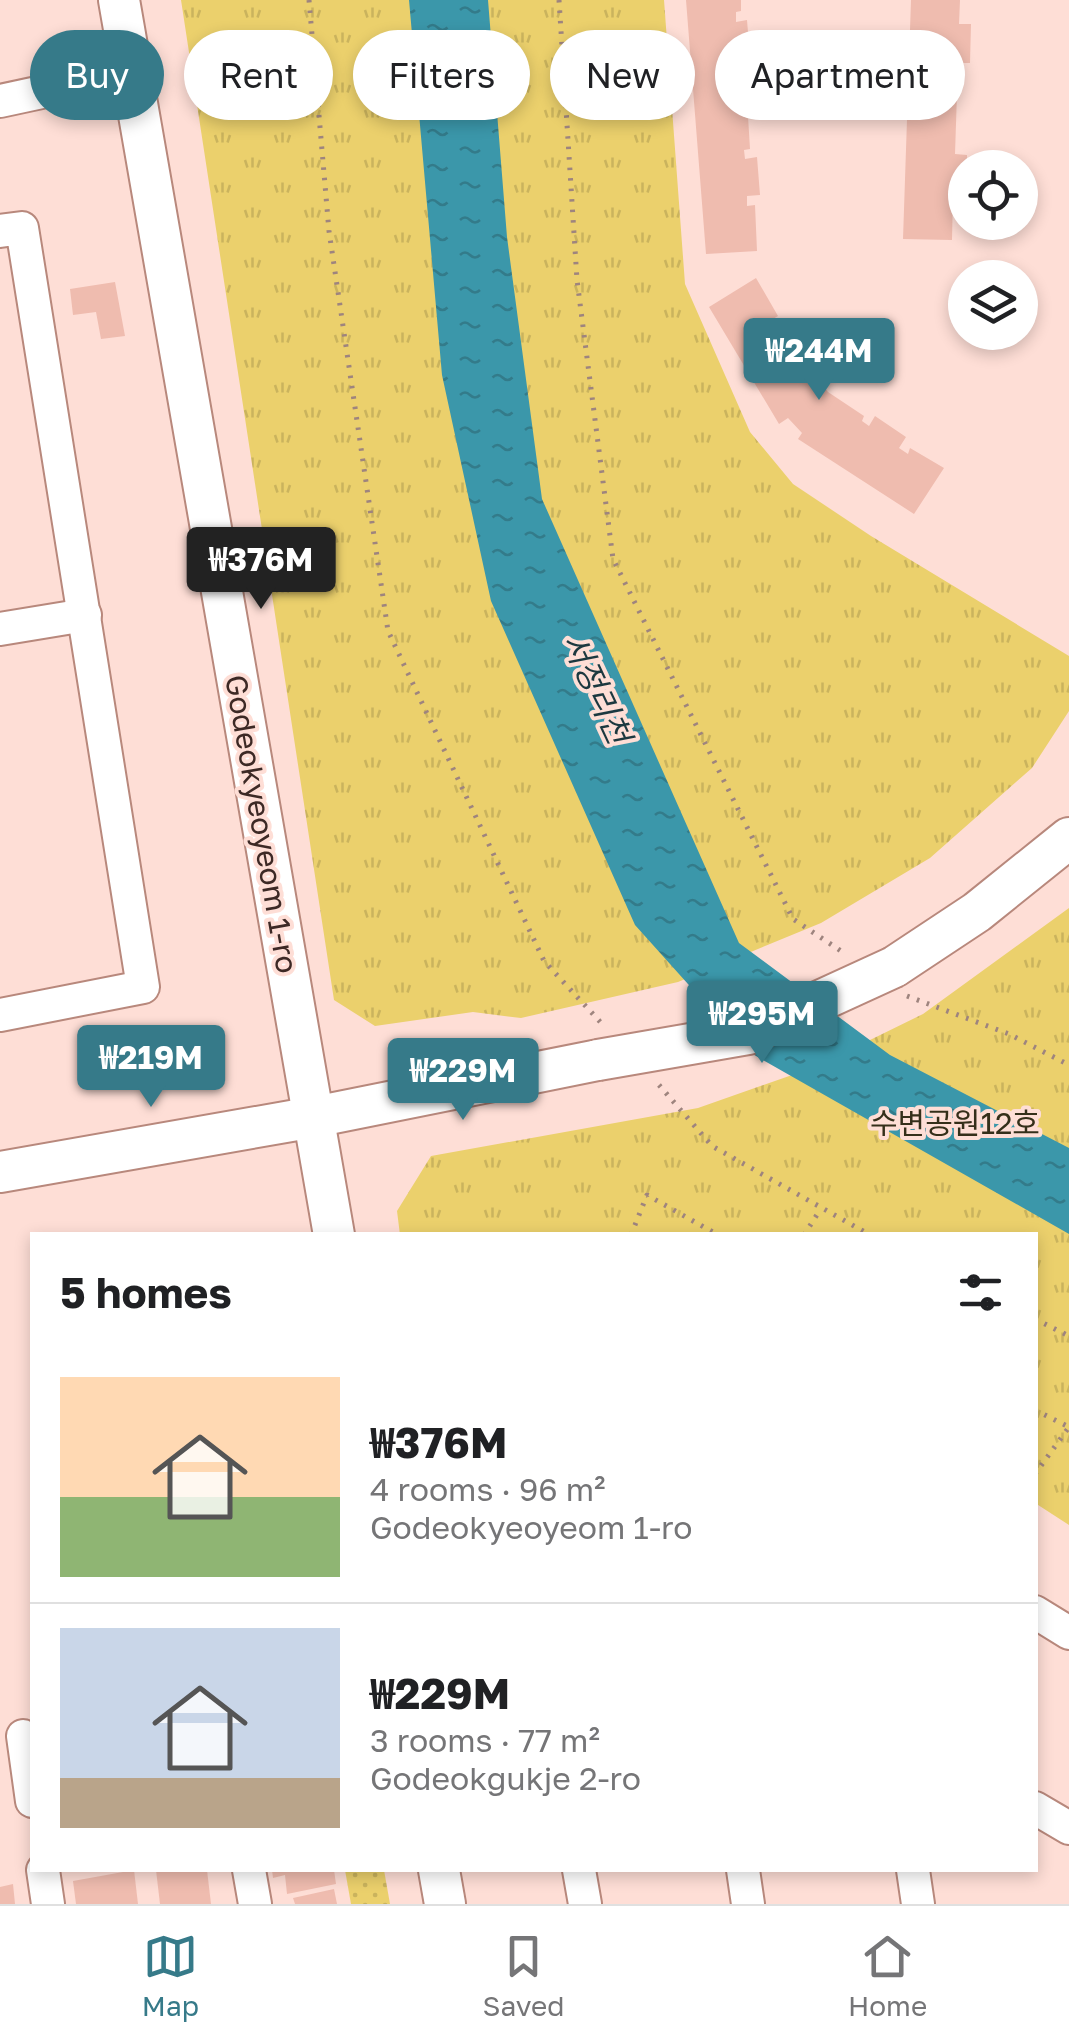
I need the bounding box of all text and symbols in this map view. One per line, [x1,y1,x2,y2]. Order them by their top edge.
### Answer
chip: Buy [30,30,164,120]
chip: Rent [184,30,333,120]
chip: Filters [353,30,530,120]
chip: New [550,30,695,120]
chip: Apartment [715,30,965,120]
map controls [948,150,1038,350]
button: locate [948,150,1038,240]
button: layers [948,260,1038,350]
pin: ₩244M [749,318,889,403]
text: ₩244M [766,331,872,369]
pin: ₩376M [191,527,331,612]
text: ₩376M [209,540,313,578]
water label: 서정리천 [555,627,641,753]
street label: Godeokyeoyeom 1-ro [218,672,306,976]
pin: ₩295M [692,981,832,1066]
text: ₩295M [709,994,815,1032]
pin: ₩219M [81,1025,221,1110]
text: ₩219M [99,1038,203,1076]
pin: ₩229M [393,1038,533,1123]
text: ₩229M [410,1051,516,1089]
park label: 수변공원12호 [870,1105,1040,1141]
icon: filters [953,1265,1008,1320]
text: 5 homes [60,1267,232,1317]
icon: home [140,1417,260,1537]
text: ₩376M [370,1417,507,1467]
text: 4 rooms · 96 m² [370,1470,606,1508]
text: Godeokyeoyeom 1-ro [370,1508,692,1546]
icon: home [140,1668,260,1788]
text: ₩229M [370,1668,510,1718]
text: 3 rooms · 77 m² [370,1721,600,1759]
text: Godeokgukje 2-ro [370,1759,641,1797]
tab: Map [142,1929,199,2022]
tab: Saved [483,1929,564,2022]
tab: Home [848,1929,927,2022]

